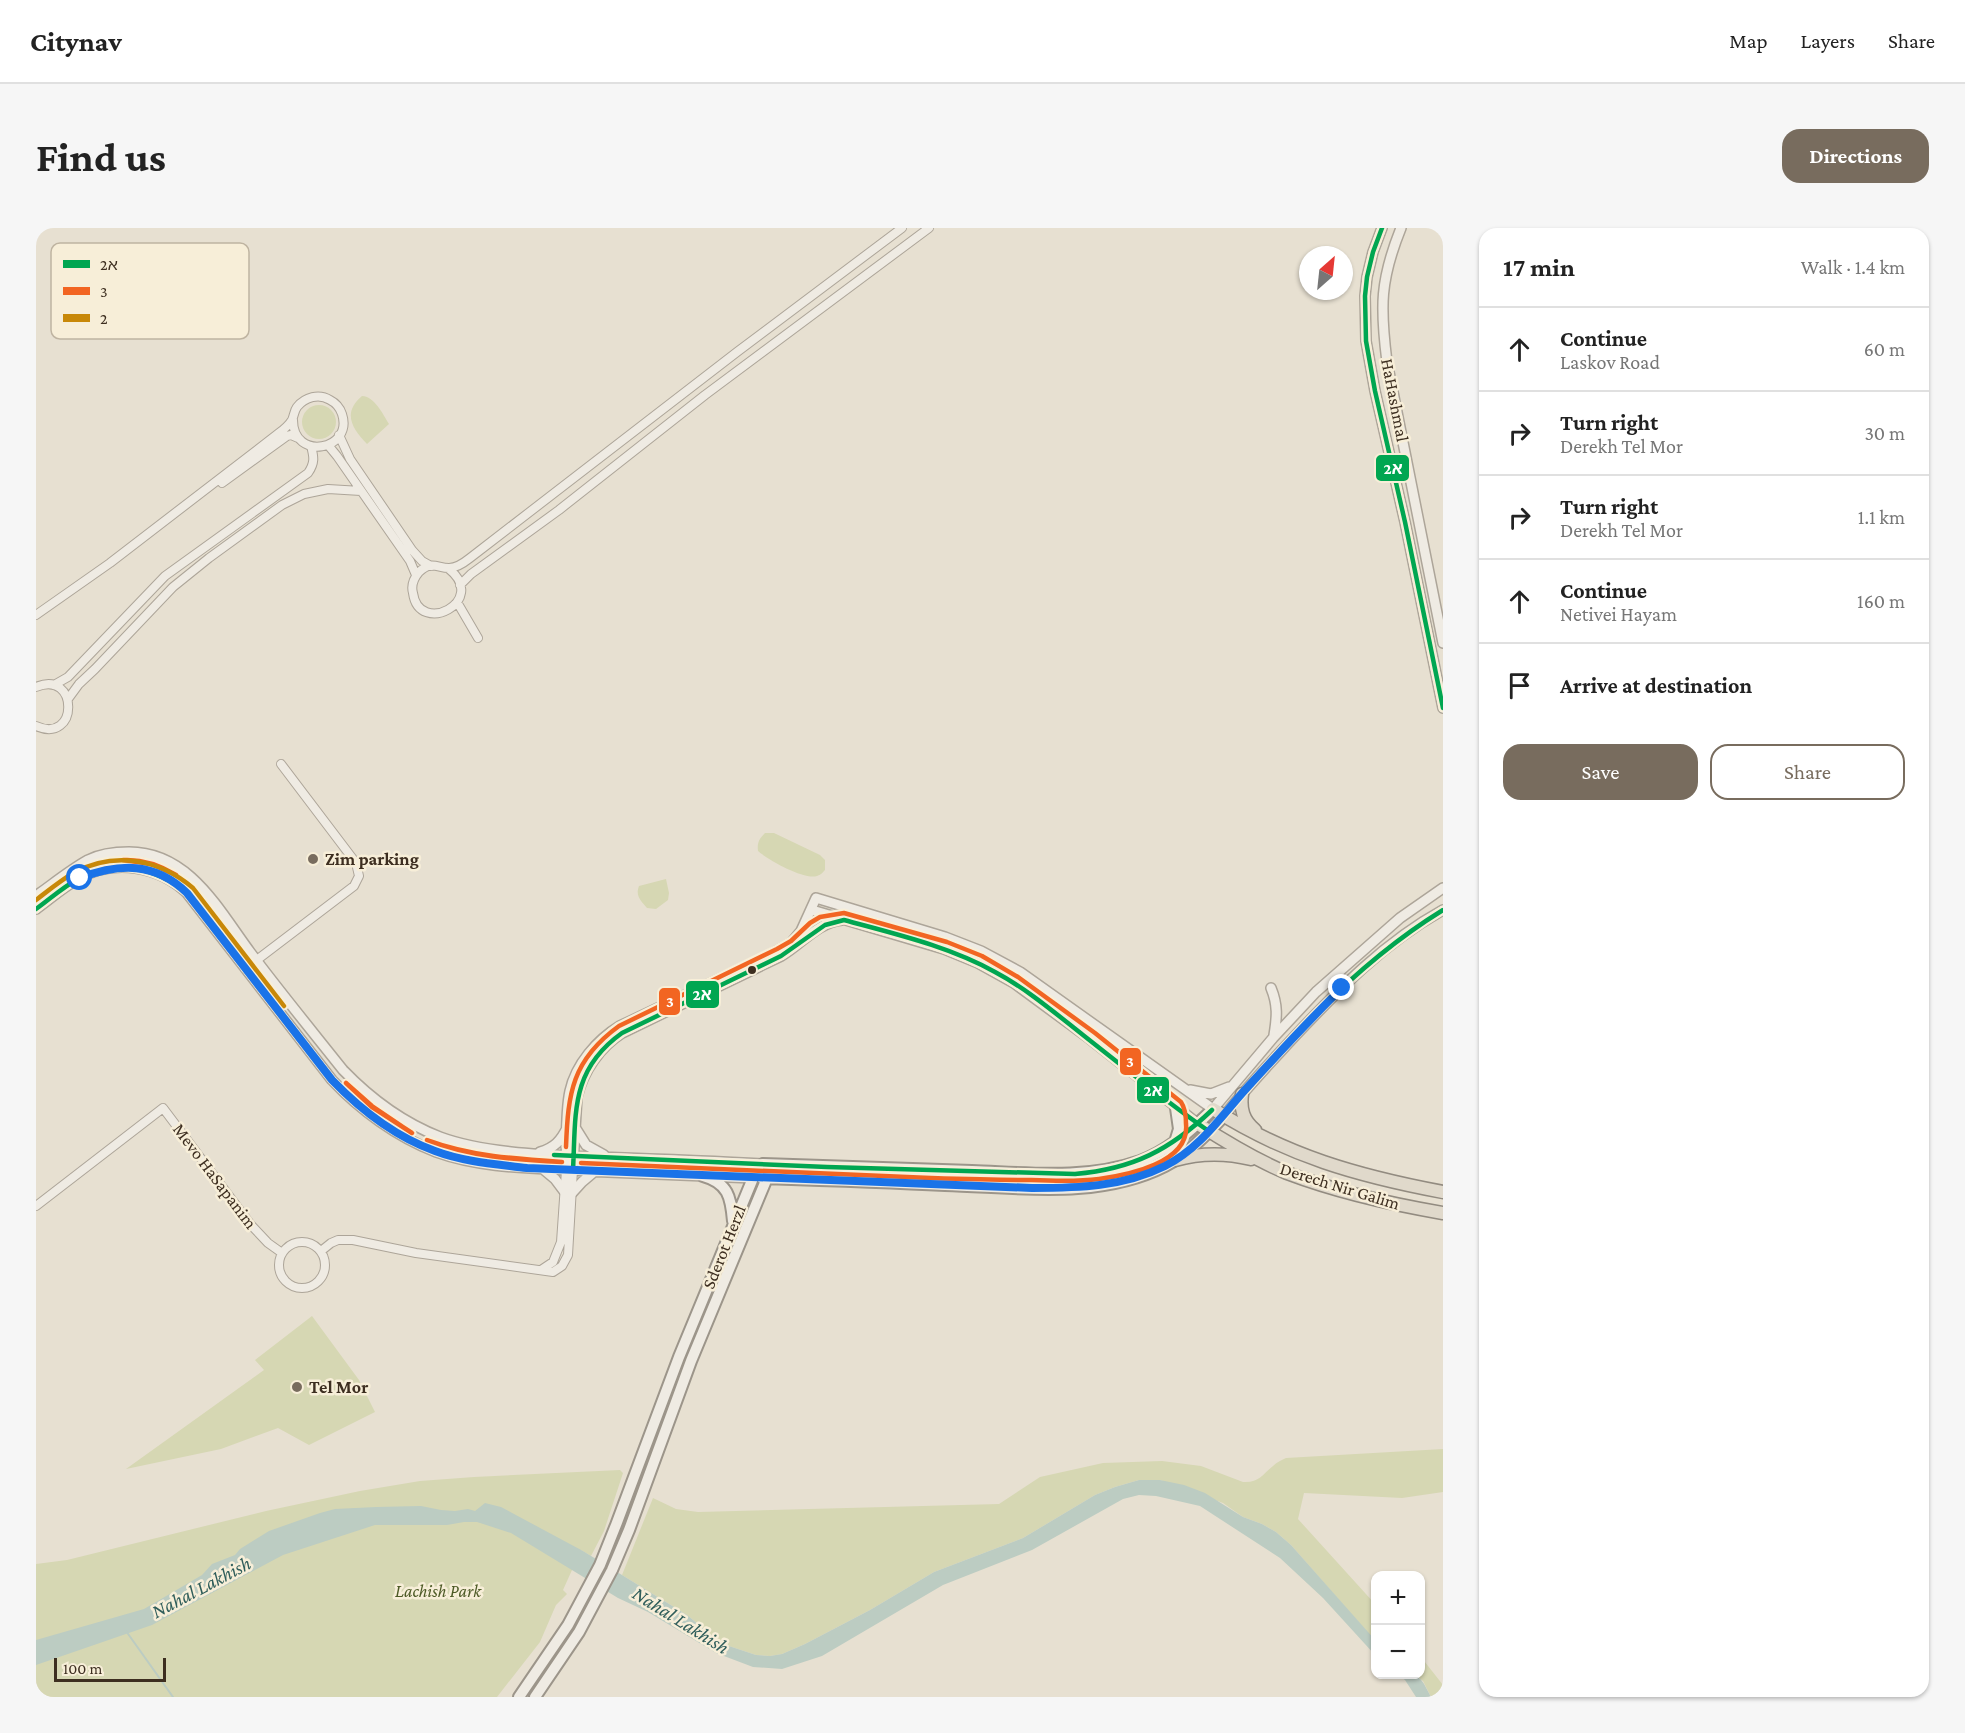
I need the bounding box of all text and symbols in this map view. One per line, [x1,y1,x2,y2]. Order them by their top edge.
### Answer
text: Citynav [30,26,122,57]
text: Map [1729,29,1768,53]
text: Layers [1801,29,1855,53]
text: Share [1888,29,1935,53]
button: Directions [1782,129,1929,183]
text: Find us [36,133,166,180]
legend [51,243,249,339]
north arrow [1299,246,1353,300]
text: 17 min [1503,253,1575,282]
text: 2א [100,256,118,273]
text: Walk · 1.4 km [1801,256,1905,278]
text: 3 [100,283,108,300]
text: 2 [100,310,108,327]
text: Continue [1560,326,1647,351]
icon: ahead [1503,333,1536,366]
text: 60 m [1864,338,1905,360]
text: Laskov Road [1560,351,1660,373]
street label: HaHashmal [1377,357,1413,444]
text: Turn right [1560,410,1658,435]
icon: right [1503,417,1536,450]
text: 30 m [1864,422,1905,444]
text: Derekh Tel Mor [1560,435,1683,457]
line badge: 2א [1375,454,1410,482]
text: 2א [1384,460,1403,477]
text: Turn right [1560,494,1658,519]
icon: right [1503,501,1536,534]
text: 1.1 km [1858,506,1905,528]
text: Derekh Tel Mor [1560,519,1683,541]
text: Continue [1560,578,1647,603]
icon: ahead [1503,585,1536,618]
text: 160 m [1857,590,1905,612]
text: Netivei Hayam [1560,603,1677,625]
icon: arrive [1503,669,1536,702]
text: Arrive at destination [1560,673,1752,698]
button: Save [1503,744,1698,800]
button: Share [1710,744,1905,800]
place label: Zim parking [325,849,419,869]
marker: Zim parking [306,852,320,866]
route start [66,864,92,890]
unlabelled marker [746,964,758,976]
route end [1328,974,1354,1000]
line badge: 2א [685,980,720,1009]
text: 2א [693,986,712,1003]
line badge: 3 [658,987,681,1016]
text: 3 [666,993,674,1010]
line badge: 3 [1119,1047,1142,1076]
text: 3 [1126,1053,1134,1070]
line badge: 2א [1136,1076,1170,1104]
text: 2א [1144,1082,1163,1099]
street label: Mevo HaSapanim [169,1119,261,1233]
street label: Derech Nir Galim [1278,1158,1403,1214]
street label: Sderot Herzl [698,1202,750,1292]
place label: Tel Mor [309,1377,368,1397]
marker: Tel Mor [290,1380,304,1394]
water label: Nahal Lakhish [148,1552,254,1622]
map controls [1371,1571,1425,1679]
button: + [1371,1571,1425,1625]
park label: Lachish Park [395,1581,482,1601]
water label: Nahal Lakhish [629,1582,733,1658]
button: − [1371,1625,1425,1679]
scale bar [54,1655,166,1682]
text: 100 m [63,1660,102,1677]

